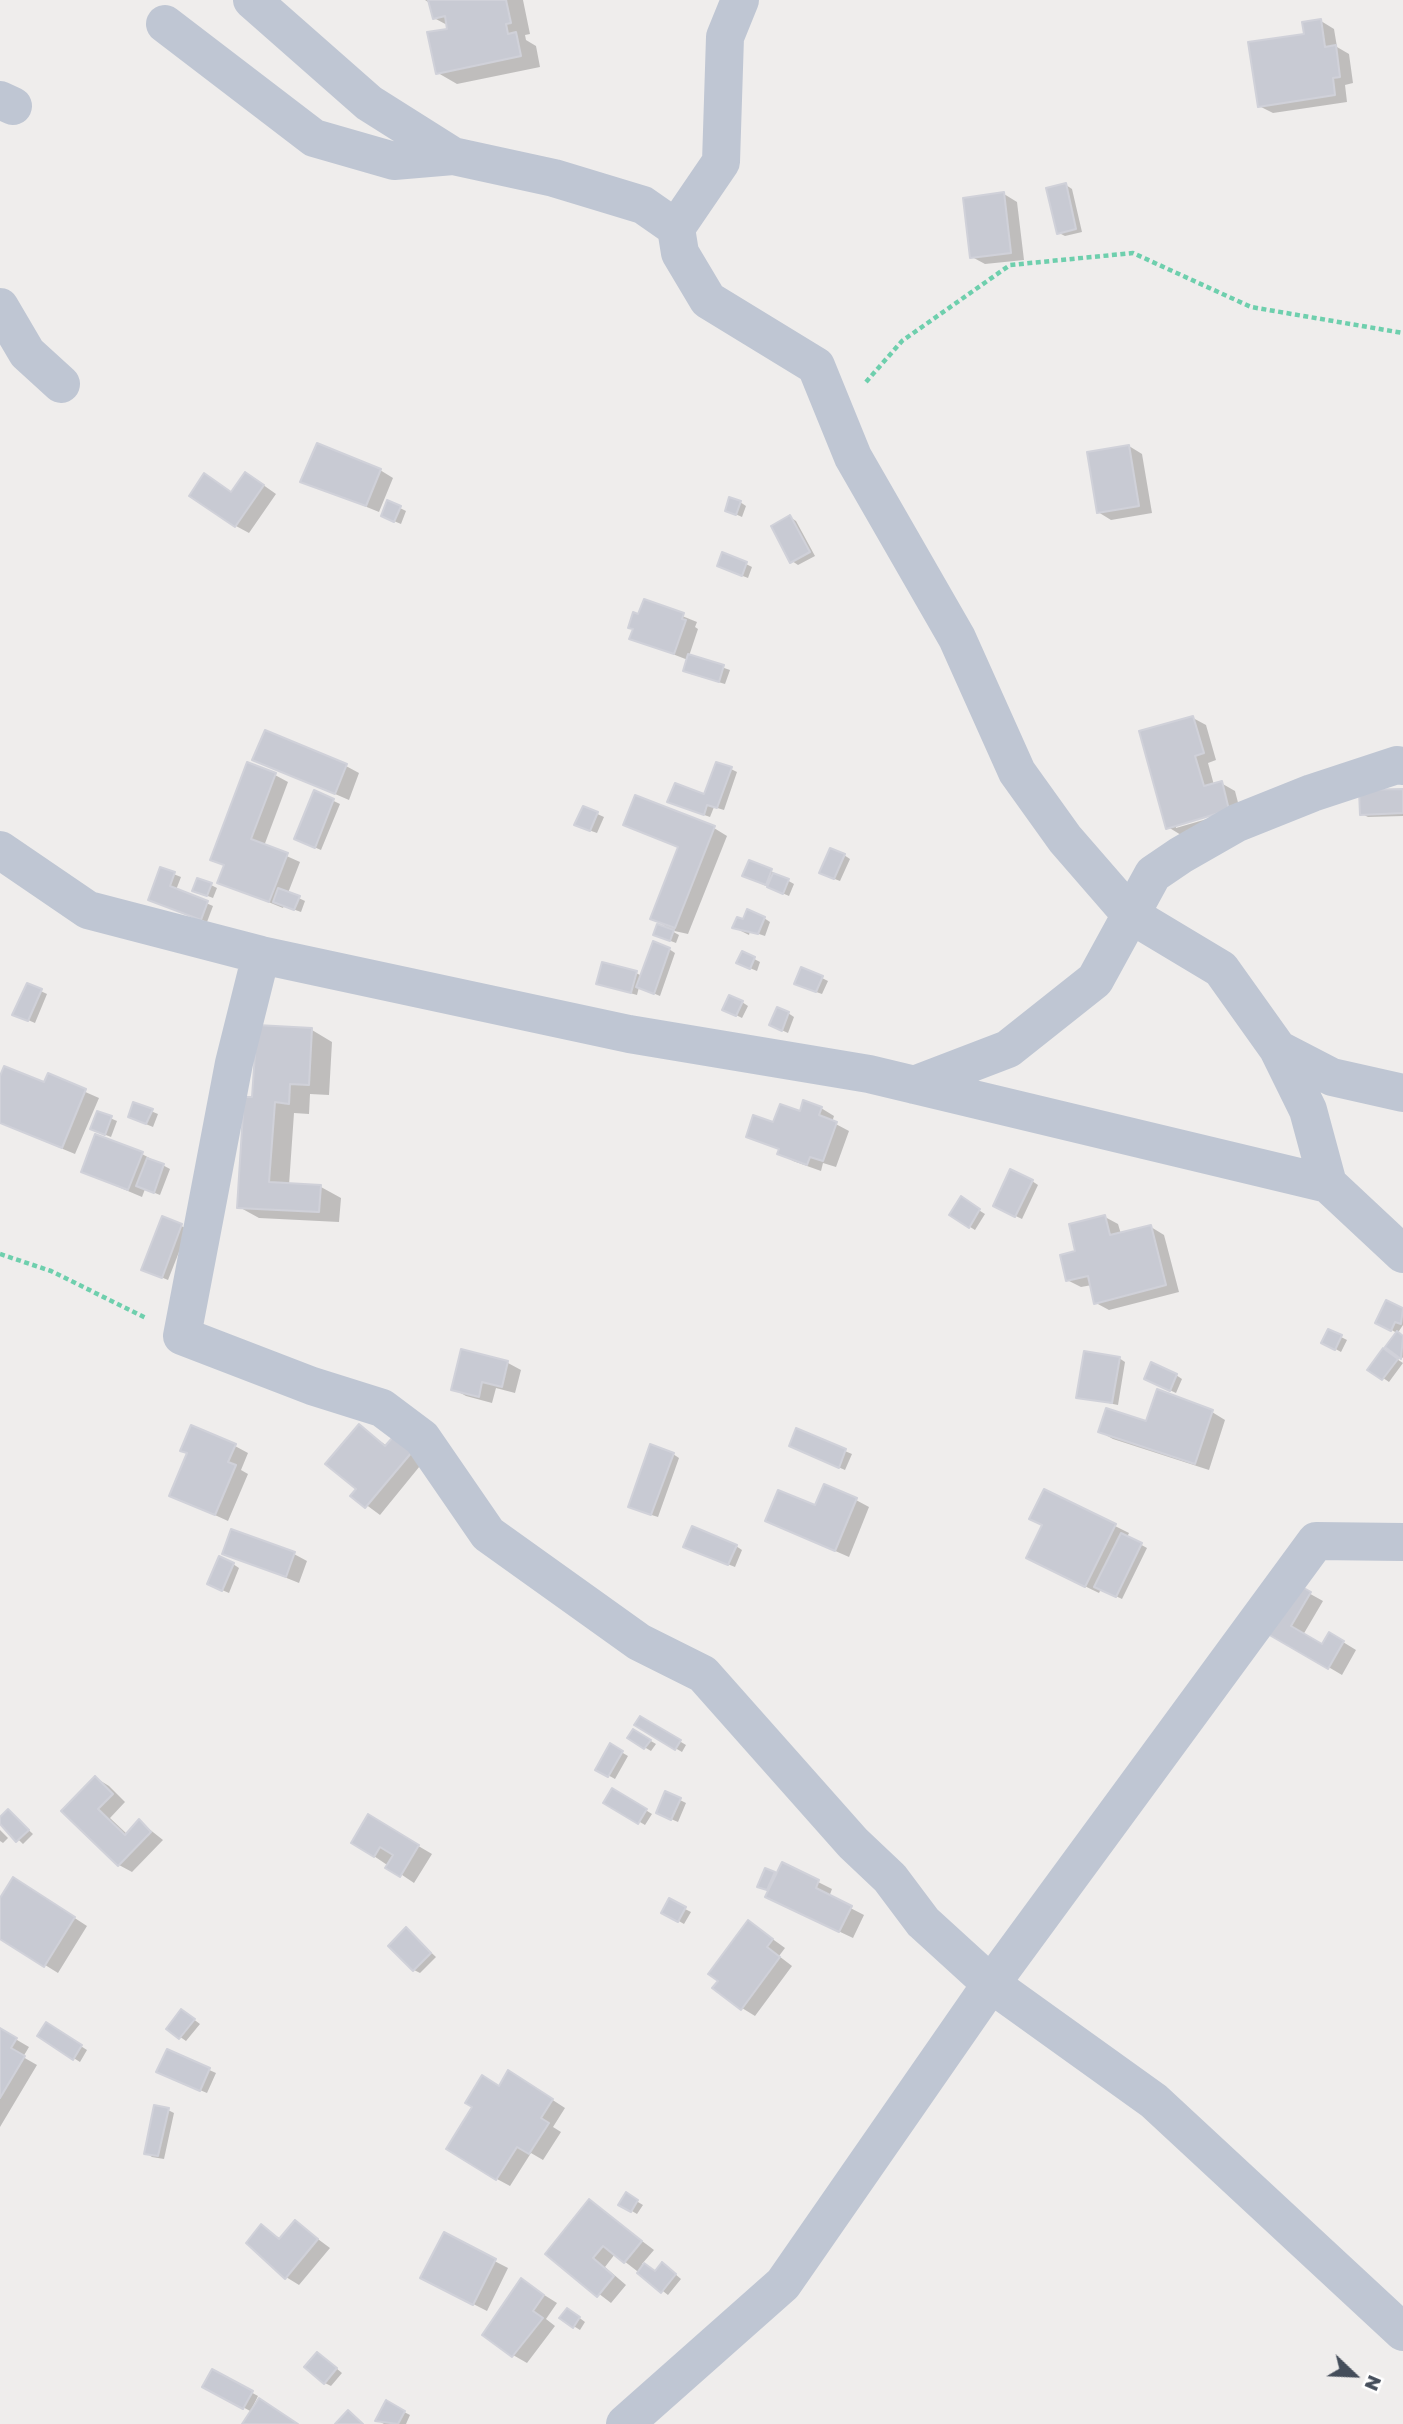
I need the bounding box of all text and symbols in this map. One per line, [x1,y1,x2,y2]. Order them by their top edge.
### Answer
north arrow [1319,2340,1389,2410]
text: N [1360,2372,1387,2395]

